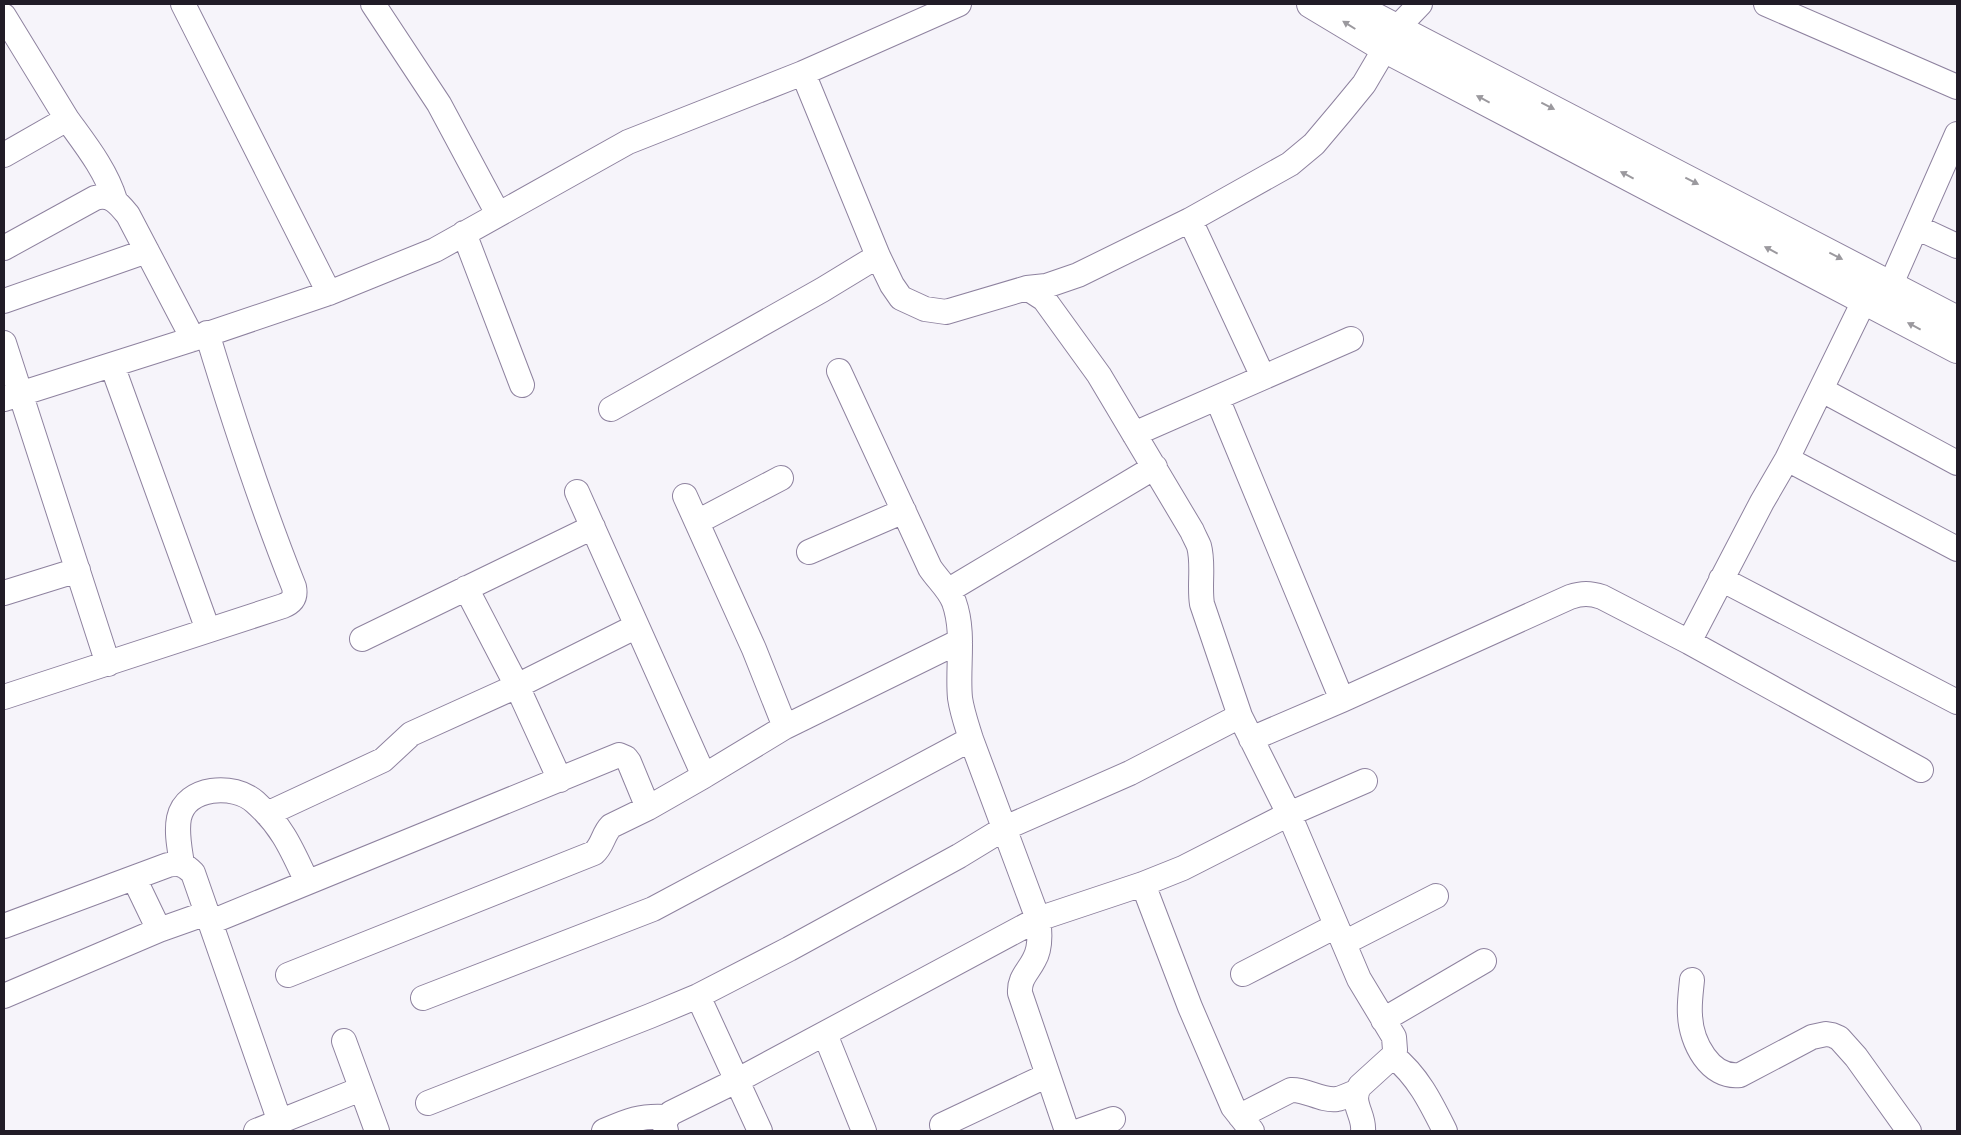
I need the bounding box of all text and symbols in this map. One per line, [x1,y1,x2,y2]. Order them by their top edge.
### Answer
one-way arrow [1342,21,1356,30]
one-way arrow [1476,95,1490,103]
one-way arrow [1540,102,1555,110]
one-way arrow [1620,171,1634,179]
one-way arrow [1685,177,1699,185]
one-way arrow [1764,246,1778,254]
one-way arrow [1829,252,1843,260]
one-way arrow [1907,322,1922,330]

